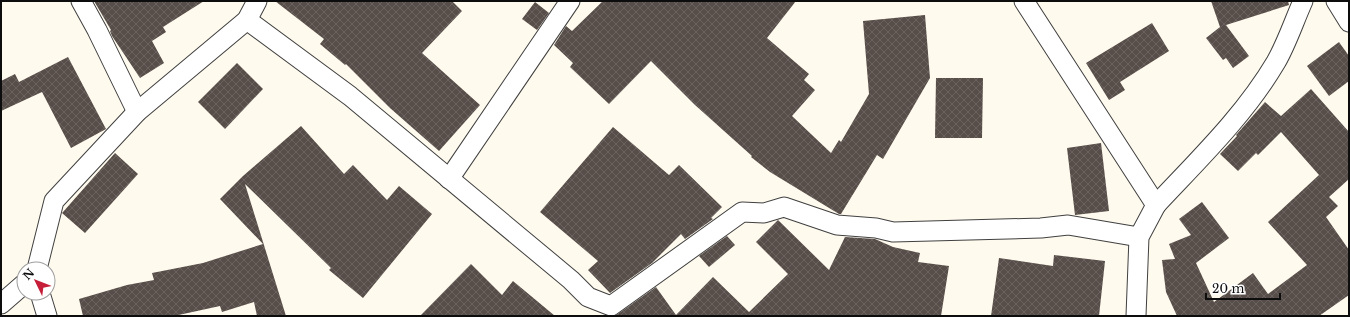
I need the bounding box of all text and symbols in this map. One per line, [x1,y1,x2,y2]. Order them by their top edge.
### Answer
north arrow [16,261,56,301]
text: N [20,265,38,283]
scale bar [1206,275,1280,301]
text: 20 m [1212,281,1244,296]

